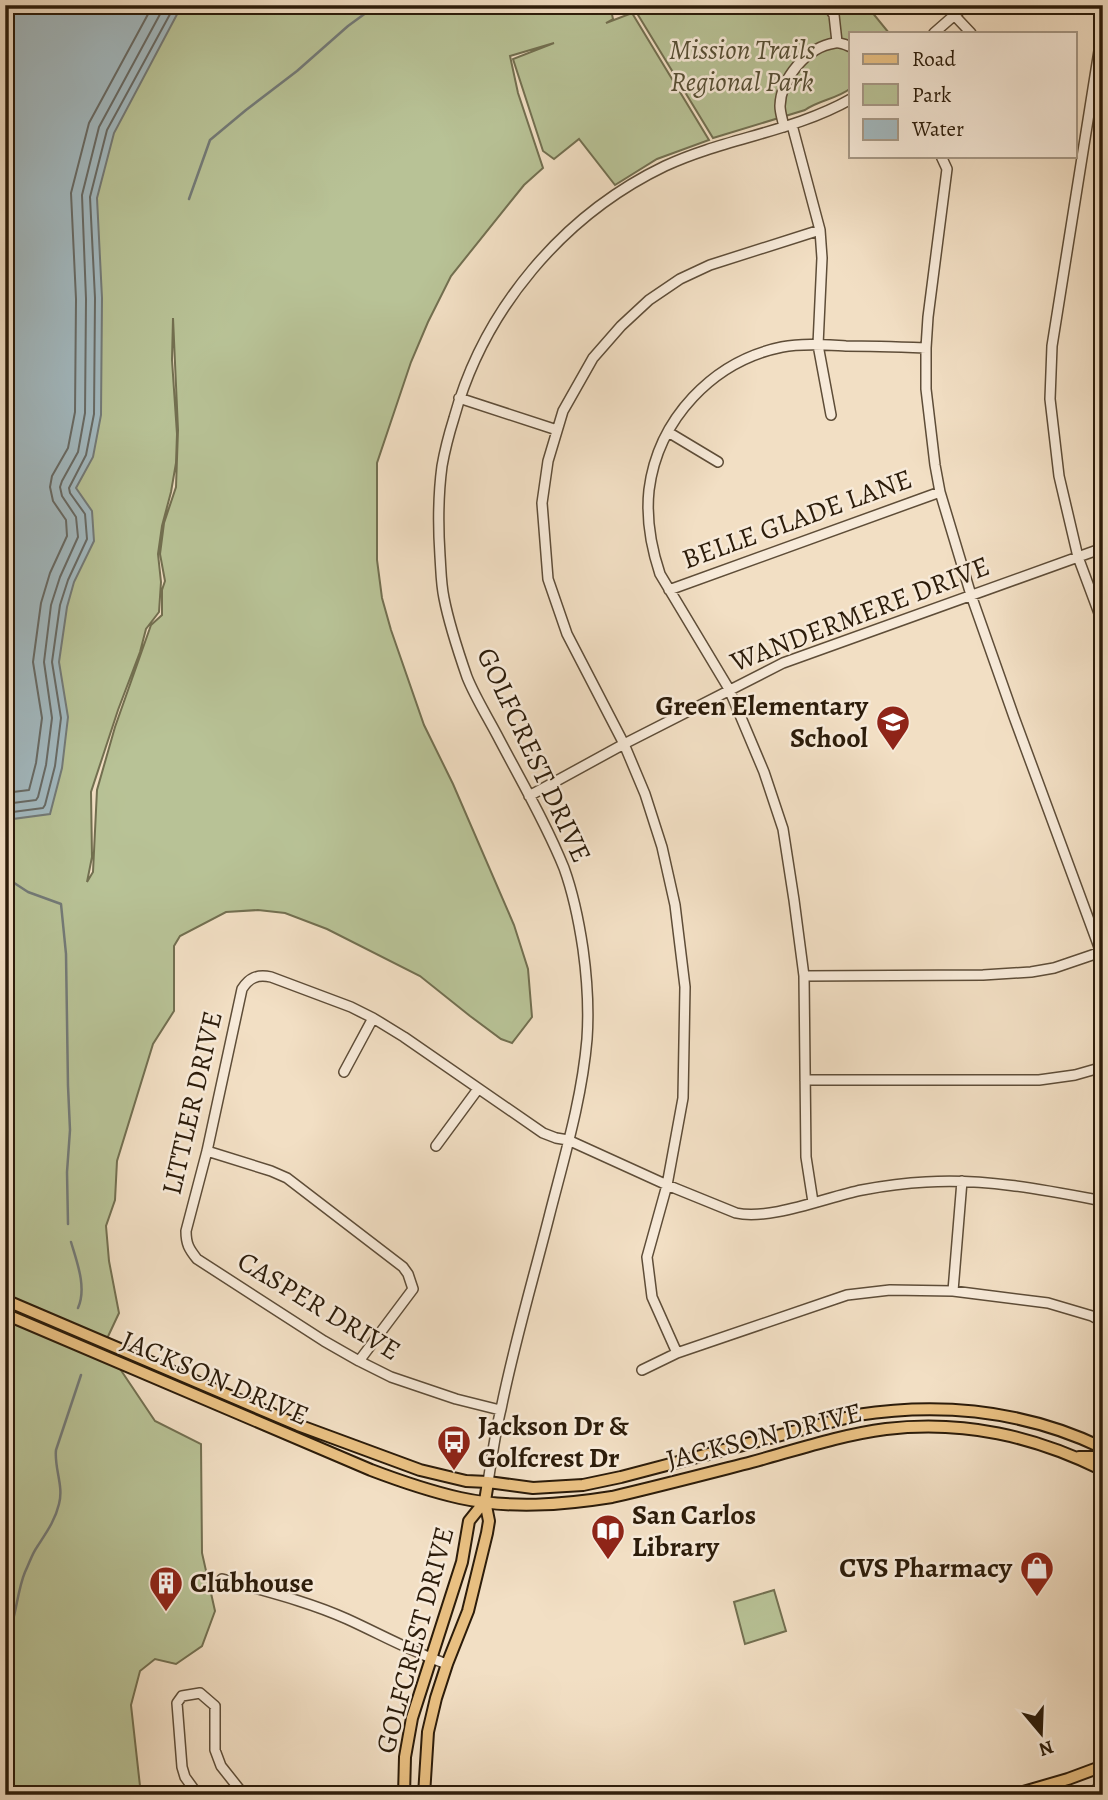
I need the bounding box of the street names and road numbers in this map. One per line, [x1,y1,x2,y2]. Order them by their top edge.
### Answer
street label: BELLE GLADE LANE [677,460,917,578]
street label: WANDERMERE DRIVE [724,547,995,681]
street label: GOLFCREST DRIVE [468,641,600,869]
street label: LITTLER DRIVE [152,1007,232,1199]
street label: CASPER DRIVE [230,1242,408,1370]
street label: JACKSON DRIVE [115,1321,315,1435]
street label: JACKSON DRIVE [662,1393,866,1479]
street label: GOLFCREST DRIVE [366,1522,464,1758]

